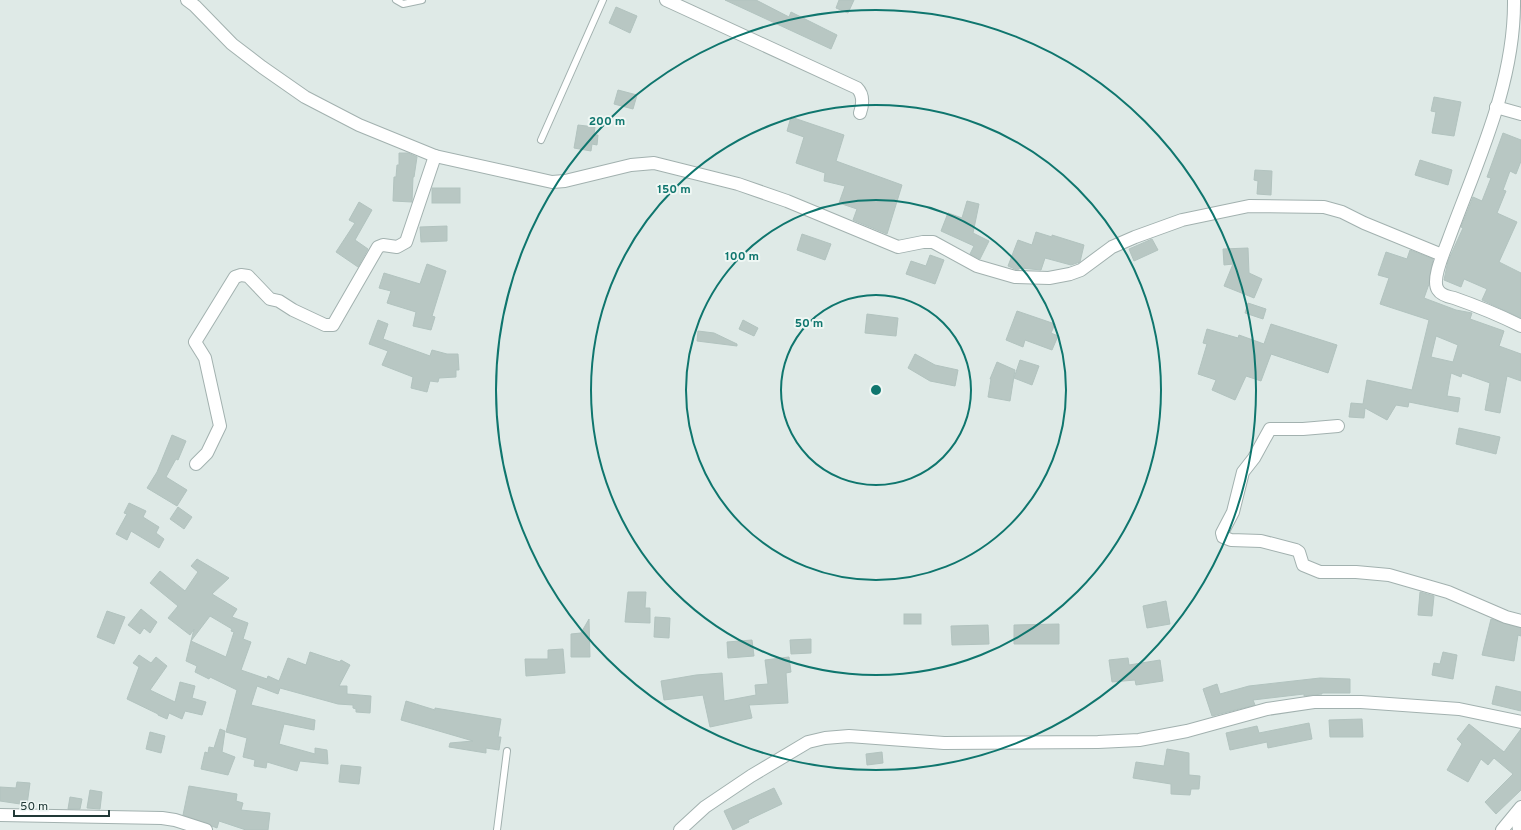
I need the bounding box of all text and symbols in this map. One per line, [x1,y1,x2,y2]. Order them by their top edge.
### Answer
text: 200 m [589,114,625,130]
text: 150 m [657,182,691,198]
text: 100 m [725,249,759,265]
text: 50 m [795,316,823,332]
centre of rings [869,383,883,397]
scale bar [14,792,109,818]
text: 50 m [20,799,48,815]

